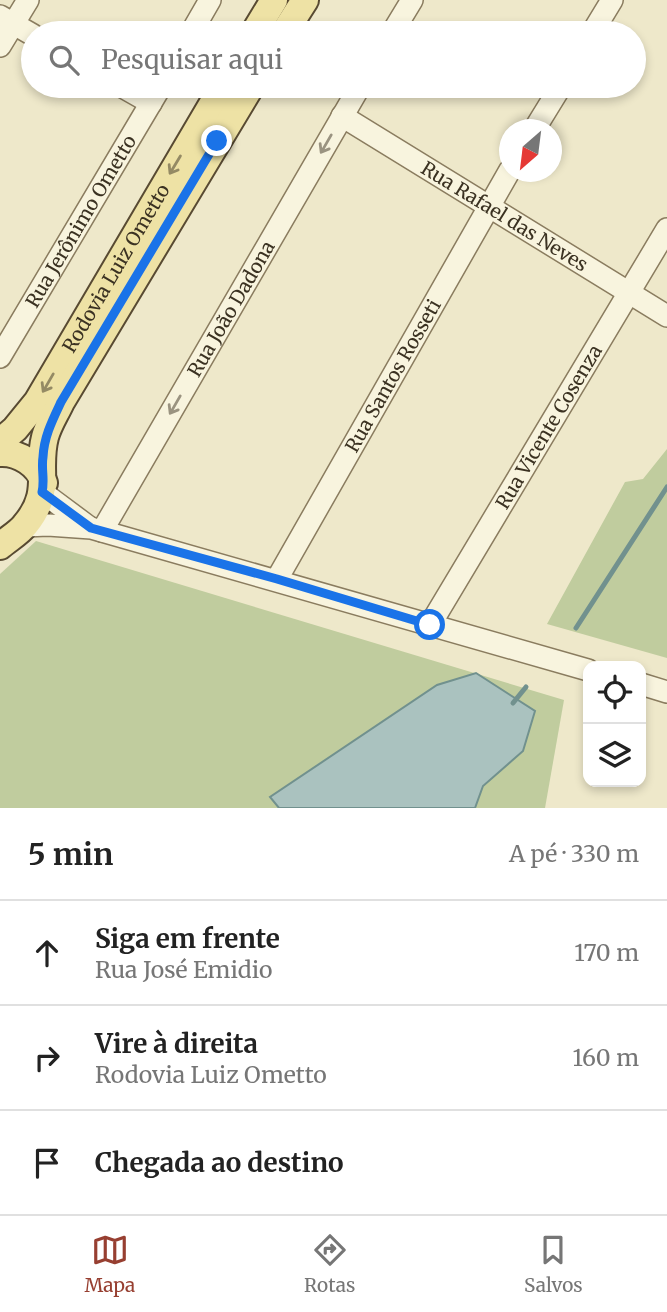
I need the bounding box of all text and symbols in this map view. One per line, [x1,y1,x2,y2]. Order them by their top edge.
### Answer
search box [21,21,646,98]
icon: search [45,41,83,79]
text: Pesquisar aqui [101,43,283,76]
north arrow [499,119,562,182]
route end [201,125,232,156]
street label: Rua Jerônimo Ometto [20,131,141,312]
one-way arrow [318,134,332,154]
one-way arrow [168,155,182,175]
street label: Rua Rafael das Neves [417,156,592,276]
street label: Rodovia Luiz Ometto [57,179,175,357]
street label: Rua João Dadona [182,236,280,381]
street label: Rua Santos Rosseti [340,295,446,456]
street label: Rua Vicente Cosenza [490,340,607,513]
one-way arrow [41,372,55,392]
one-way arrow [168,394,181,415]
route start [414,609,445,640]
map controls [583,661,646,787]
button: locate [583,661,646,724]
button: layers [583,724,646,787]
text: 5 min [28,835,113,873]
text: A pé · 330 m [509,839,639,868]
text: Siga em frente [95,922,280,955]
icon: ahead [28,934,66,972]
text: 170 m [574,938,639,967]
text: Rua José Emidio [95,955,272,984]
text: Vire à direita [95,1027,258,1060]
icon: right [28,1039,66,1077]
text: 160 m [573,1043,639,1072]
text: Rodovia Luiz Ometto [95,1060,327,1089]
icon: arrive [28,1144,66,1182]
text: Chegada ao destino [95,1146,344,1179]
tab: Mapa [84,1231,135,1297]
tab: Rotas [304,1231,355,1297]
tab: Salvos [524,1231,583,1297]

